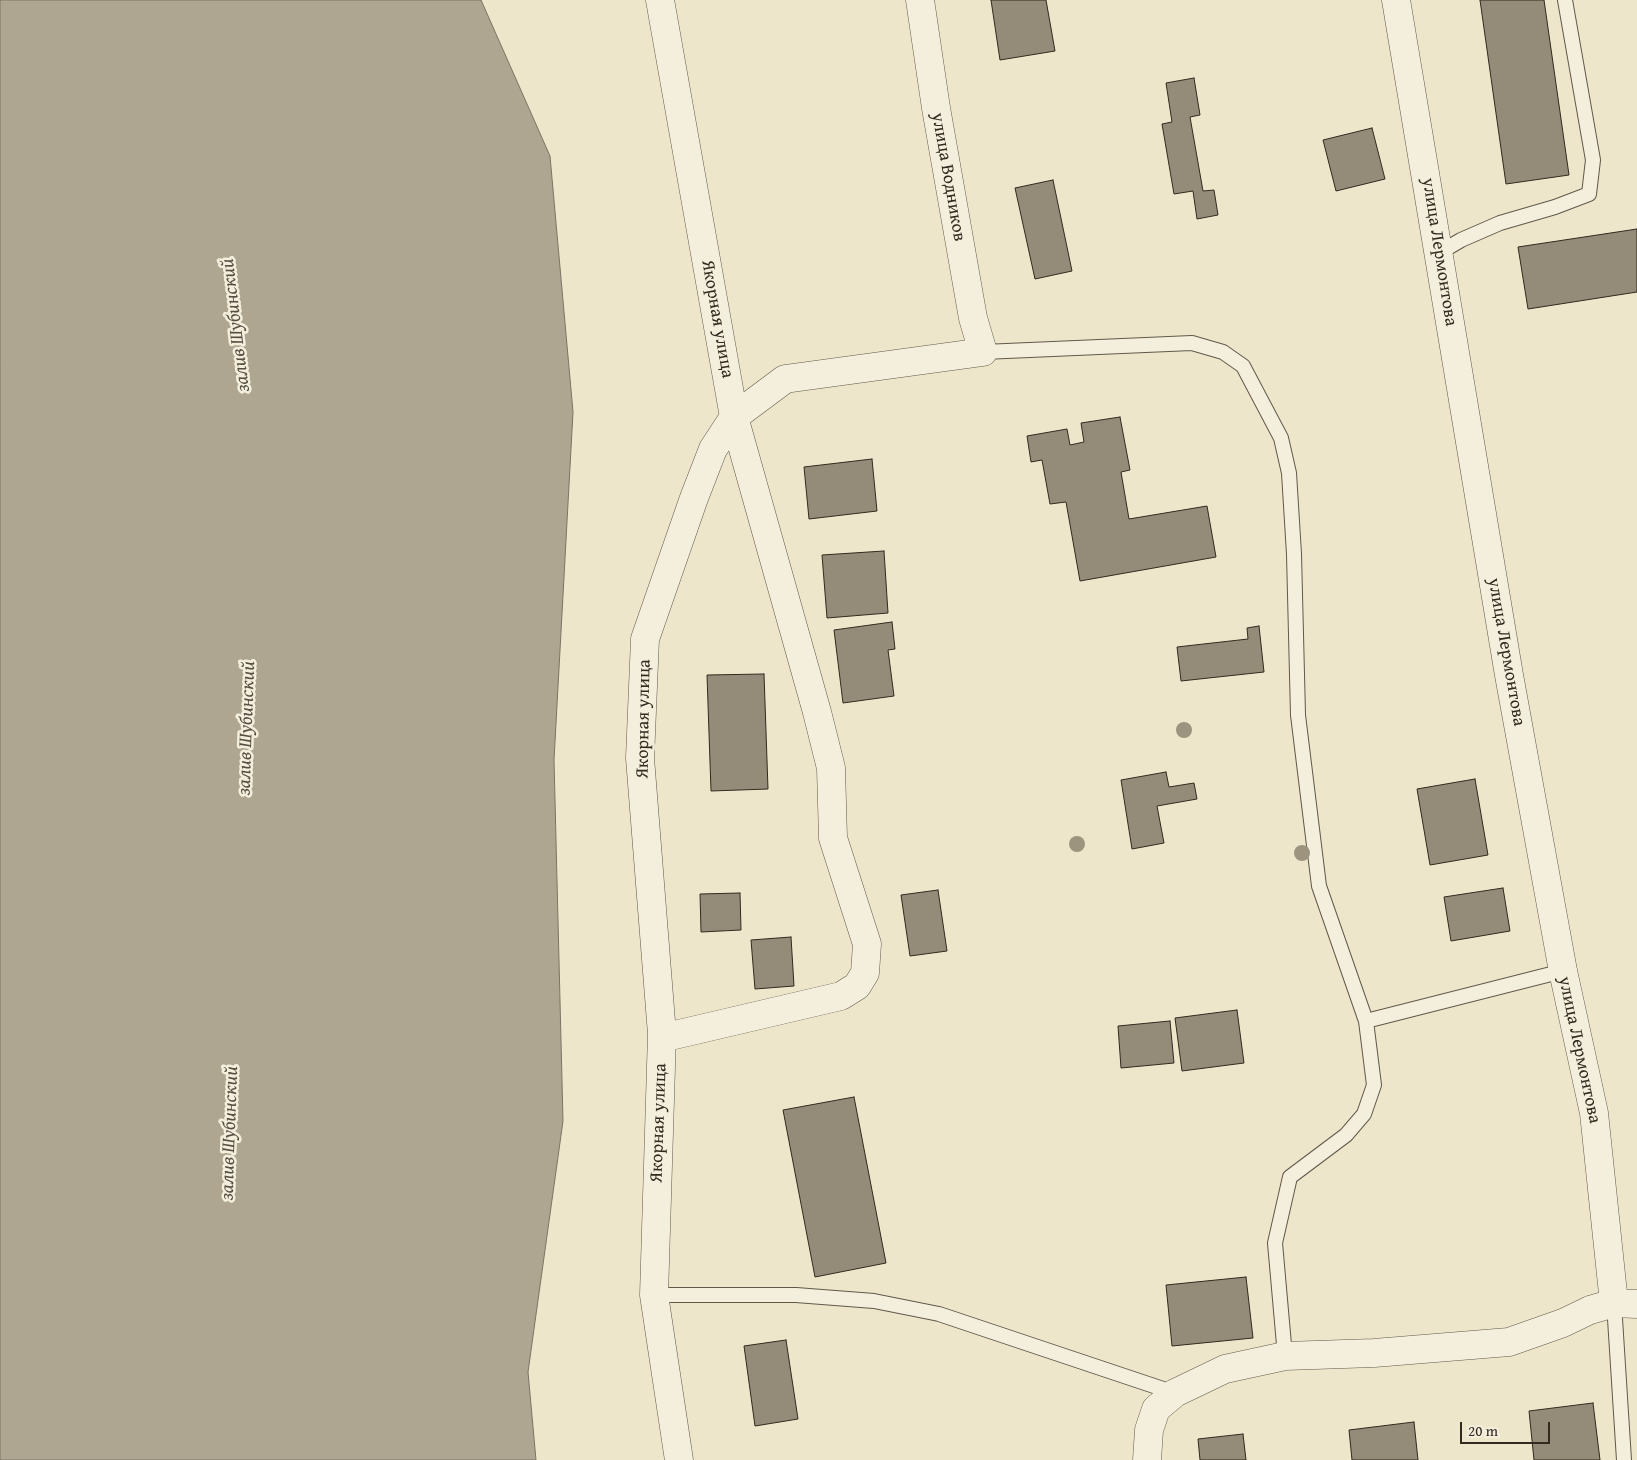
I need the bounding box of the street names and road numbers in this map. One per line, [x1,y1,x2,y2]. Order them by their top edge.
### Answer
street label: улица Водников [926,111,970,243]
street label: улица Лермонтова [1417,176,1461,328]
street label: Якорная улица [696,258,738,380]
street label: улица Лермонтова [1482,576,1530,728]
street label: Якорная улица [632,659,656,779]
street label: улица Лермонтова [1553,974,1605,1126]
street label: Якорная улица [646,1063,672,1183]

